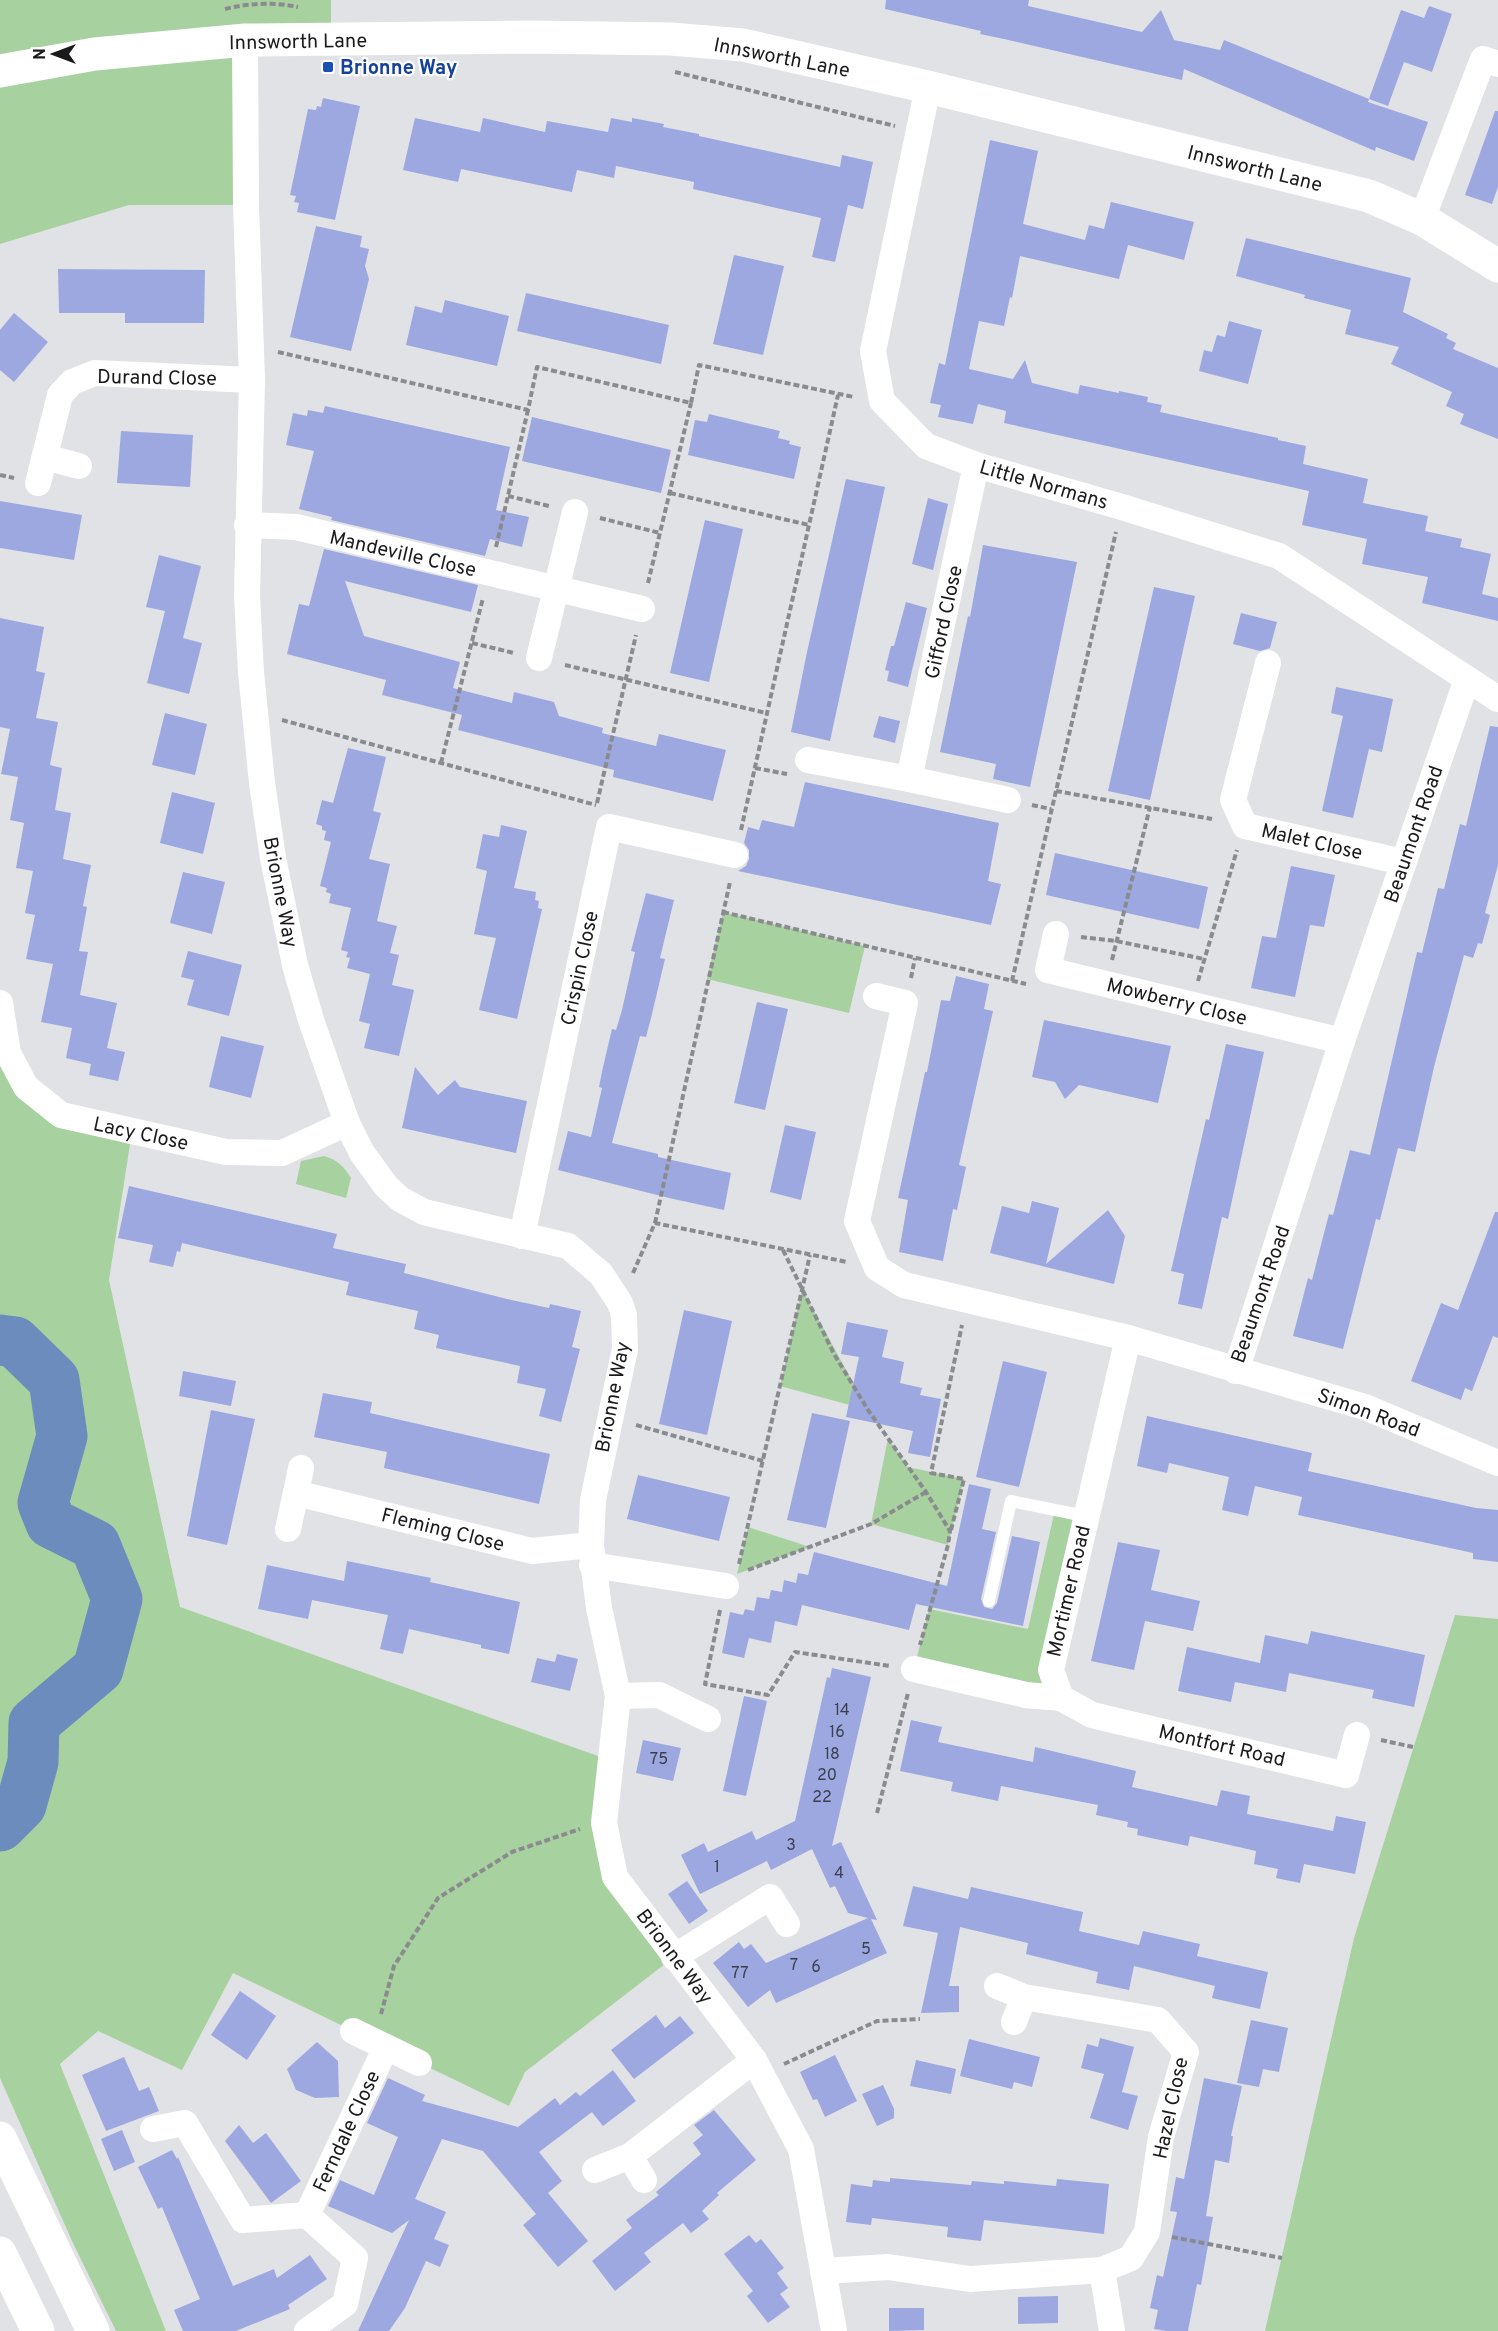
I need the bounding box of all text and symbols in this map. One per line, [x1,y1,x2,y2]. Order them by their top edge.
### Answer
north arrow [24,24,84,84]
street label: Innsworth Lane [229,29,367,57]
street label: Innsworth Lane [711,33,852,85]
text: N [31,48,51,60]
place label: Brionne Way [340,56,457,82]
marker: Brionne Way [321,60,335,74]
street label: Innsworth Lane [1184,141,1325,199]
street label: Durand Close [97,365,217,393]
street label: Little Normans [976,455,1111,517]
street label: Mandeville Close [327,525,478,584]
street label: Gifford Close [920,563,970,682]
street label: Beaumont Road [1379,762,1451,907]
street label: Malet Close [1258,819,1365,867]
street label: Brionne Way [256,835,303,950]
street label: Crispin Close [556,909,606,1028]
street label: Mowberry Close [1104,973,1249,1033]
street label: Lacy Close [91,1112,190,1158]
street label: Beaumont Road [1226,1222,1298,1367]
street label: Brionne Way [590,1340,637,1455]
street label: Simon Road [1313,1383,1423,1445]
street label: Fleming Close [378,1503,507,1559]
street label: Mortimer Road [1042,1523,1098,1660]
house number: 14 [834,1701,850,1721]
street label: Montfort Road [1156,1720,1288,1774]
house number: 16 [829,1723,845,1743]
house number: 18 [824,1745,840,1765]
house number: 75 [650,1750,668,1770]
house number: 20 [817,1766,837,1786]
house number: 22 [812,1788,832,1808]
house number: 3 [786,1836,796,1856]
house number: 1 [714,1858,720,1878]
house number: 4 [834,1864,844,1884]
street label: Brionne Way [629,1904,718,2010]
house number: 5 [861,1940,871,1960]
house number: 7 [790,1956,798,1976]
house number: 6 [811,1958,821,1978]
house number: 77 [731,1964,749,1984]
street label: Hazel Close [1148,2055,1195,2162]
street label: Ferndale Close [308,2067,387,2197]

